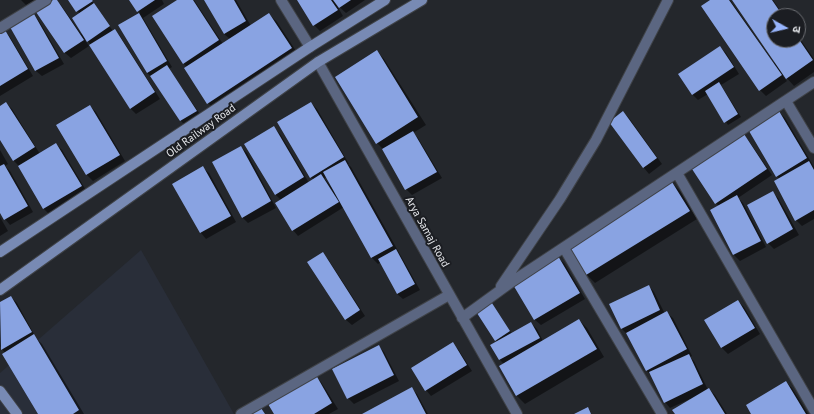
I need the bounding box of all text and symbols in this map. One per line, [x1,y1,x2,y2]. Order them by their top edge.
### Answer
north arrow [766,8,806,48]
text: उ [790,25,804,34]
street label: Old Railway Road [164,101,238,161]
street label: Arya Samaj Road [402,194,452,270]

